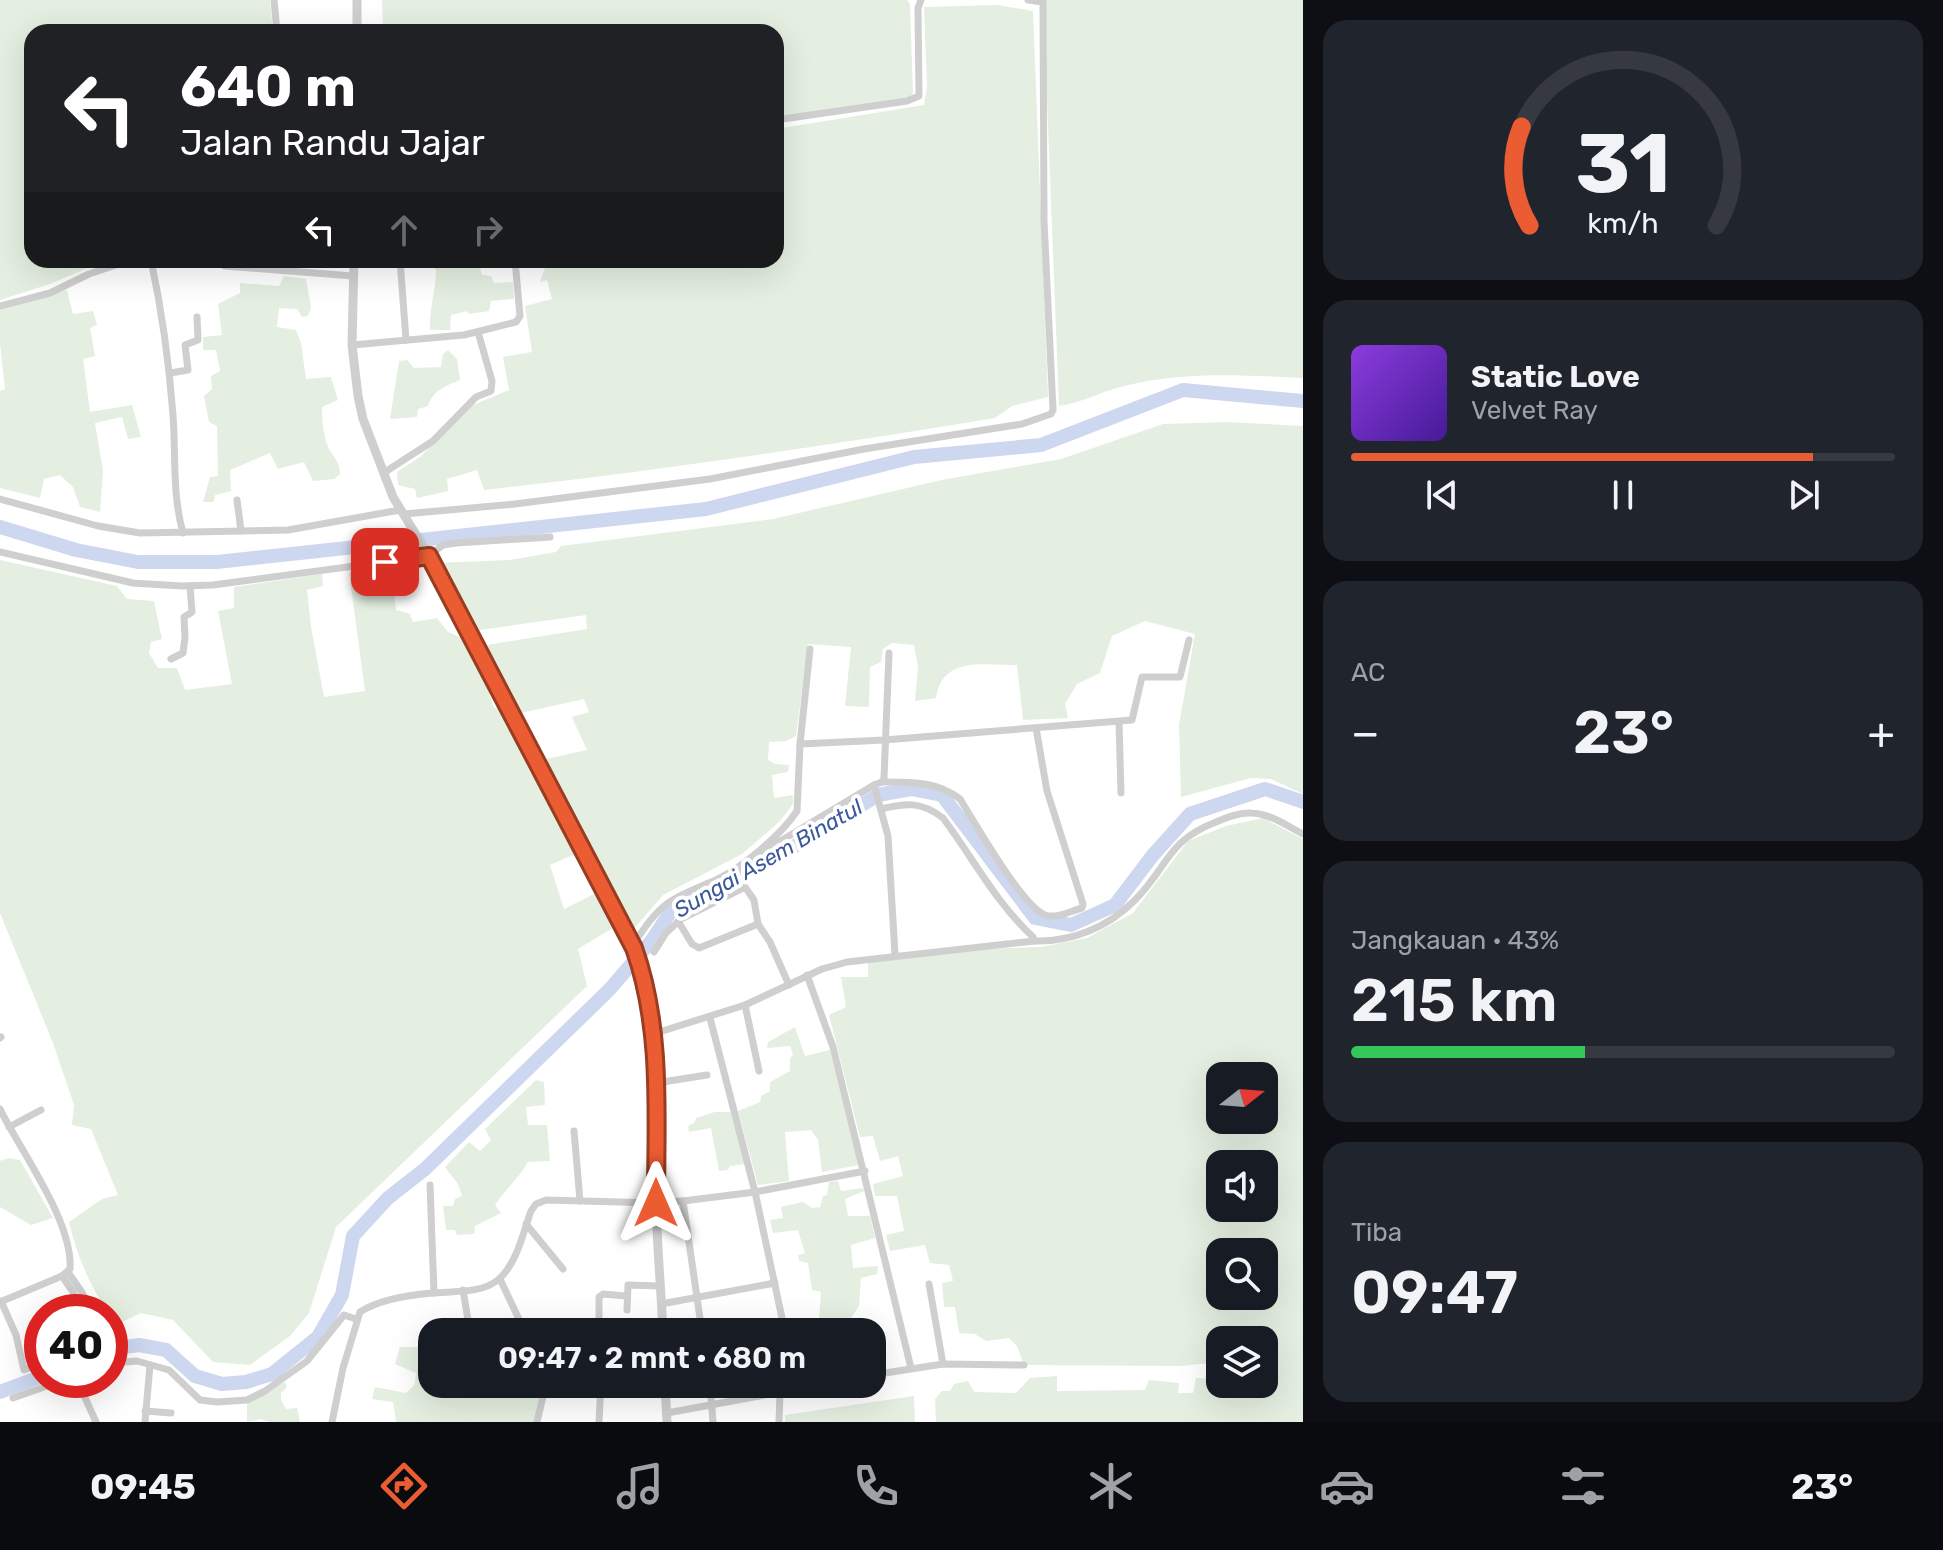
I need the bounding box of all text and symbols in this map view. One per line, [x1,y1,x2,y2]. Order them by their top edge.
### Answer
text: 640 m [180,54,356,120]
icon: left [48,56,152,160]
text: 31 [1575,114,1671,213]
text: Jalan Randu Jajar [180,121,485,164]
text: km/h [1587,206,1659,240]
icon: left [298,208,342,252]
icon: ahead [382,208,426,252]
icon: right [466,208,510,252]
text: Static Love [1471,359,1640,395]
text: Velvet Ray [1471,395,1598,426]
icon: previous [1420,473,1464,517]
icon: pause [1601,473,1645,517]
icon: next [1782,473,1826,517]
pin [351,528,419,596]
icon: arrive [363,540,407,584]
text: AC [1351,657,1385,688]
text: 23° [1573,697,1674,768]
text: − [1351,707,1380,759]
text: + [1868,707,1895,759]
water label: Sungai Asem Binatul [669,793,868,923]
text: Jangkauan · 43% [1351,925,1559,956]
text: 215 km [1351,965,1558,1036]
north arrow [1206,1062,1278,1134]
map controls [1206,1062,1278,1398]
button: sound [1206,1150,1278,1222]
position arrow [614,1161,698,1245]
text: Tiba [1351,1217,1402,1248]
button: search [1206,1238,1278,1310]
text: 09:47 [1351,1257,1518,1328]
speed limit sign: 40 [24,1294,128,1398]
button: layers [1206,1326,1278,1398]
text: 09:47 · 2 mnt · 680 m [498,1340,806,1376]
icon: directions [376,1458,432,1514]
icon: music [612,1458,668,1514]
icon: phone [848,1458,904,1514]
icon: climate [1083,1458,1139,1514]
icon: car [1319,1458,1375,1514]
icon: filters [1555,1458,1611,1514]
text: 09:45 [90,1465,196,1508]
text: 23° [1791,1465,1853,1508]

